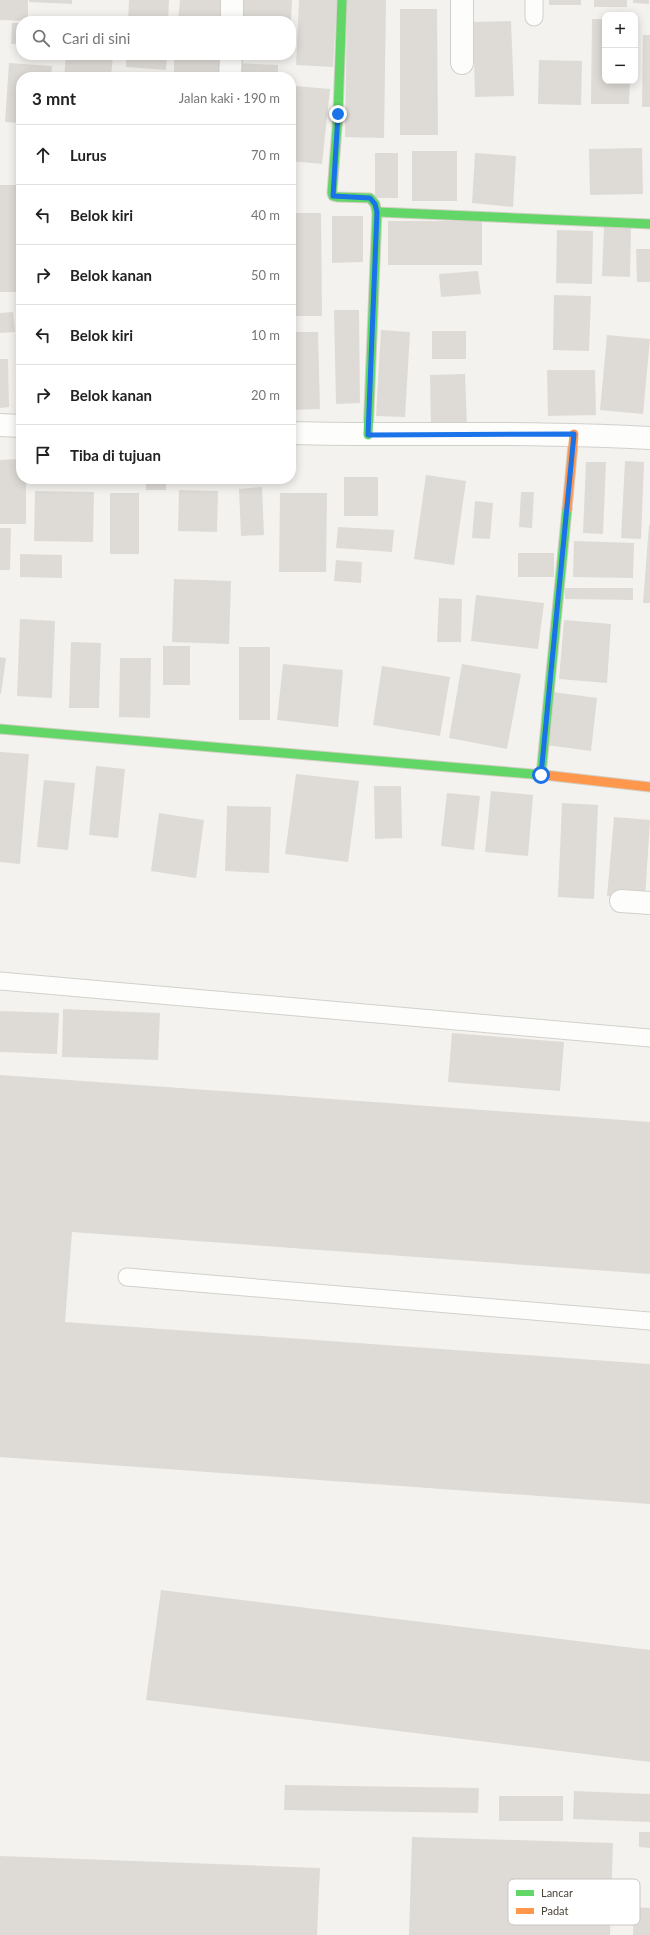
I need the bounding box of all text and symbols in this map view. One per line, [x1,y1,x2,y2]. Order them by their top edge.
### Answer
map controls [602,12,638,84]
button: + [602,12,638,48]
search box [16,16,296,60]
icon: search [30,27,52,49]
text: Cari di sini [62,29,130,47]
button: − [602,48,638,84]
text: 3 mnt [32,88,76,109]
text: Jalan kaki · 190 m [179,90,280,106]
route end [329,105,347,123]
icon: ahead [32,144,54,166]
text: Lurus [70,146,107,164]
text: 70 m [251,147,280,163]
icon: left [32,204,54,226]
text: Belok kiri [70,206,133,224]
text: 40 m [251,207,280,223]
icon: right [32,264,54,286]
text: Belok kanan [70,266,152,284]
text: 50 m [251,267,280,283]
icon: left [32,324,54,346]
text: Belok kiri [70,326,133,344]
text: 10 m [251,327,280,343]
icon: right [32,384,54,406]
text: Belok kanan [70,386,152,404]
text: 20 m [251,387,280,403]
icon: arrive [32,444,54,466]
text: Tiba di tujuan [70,446,161,464]
route start [532,766,550,784]
legend [508,1879,640,1925]
text: Lancar [541,1886,573,1899]
text: Padat [541,1904,568,1917]

